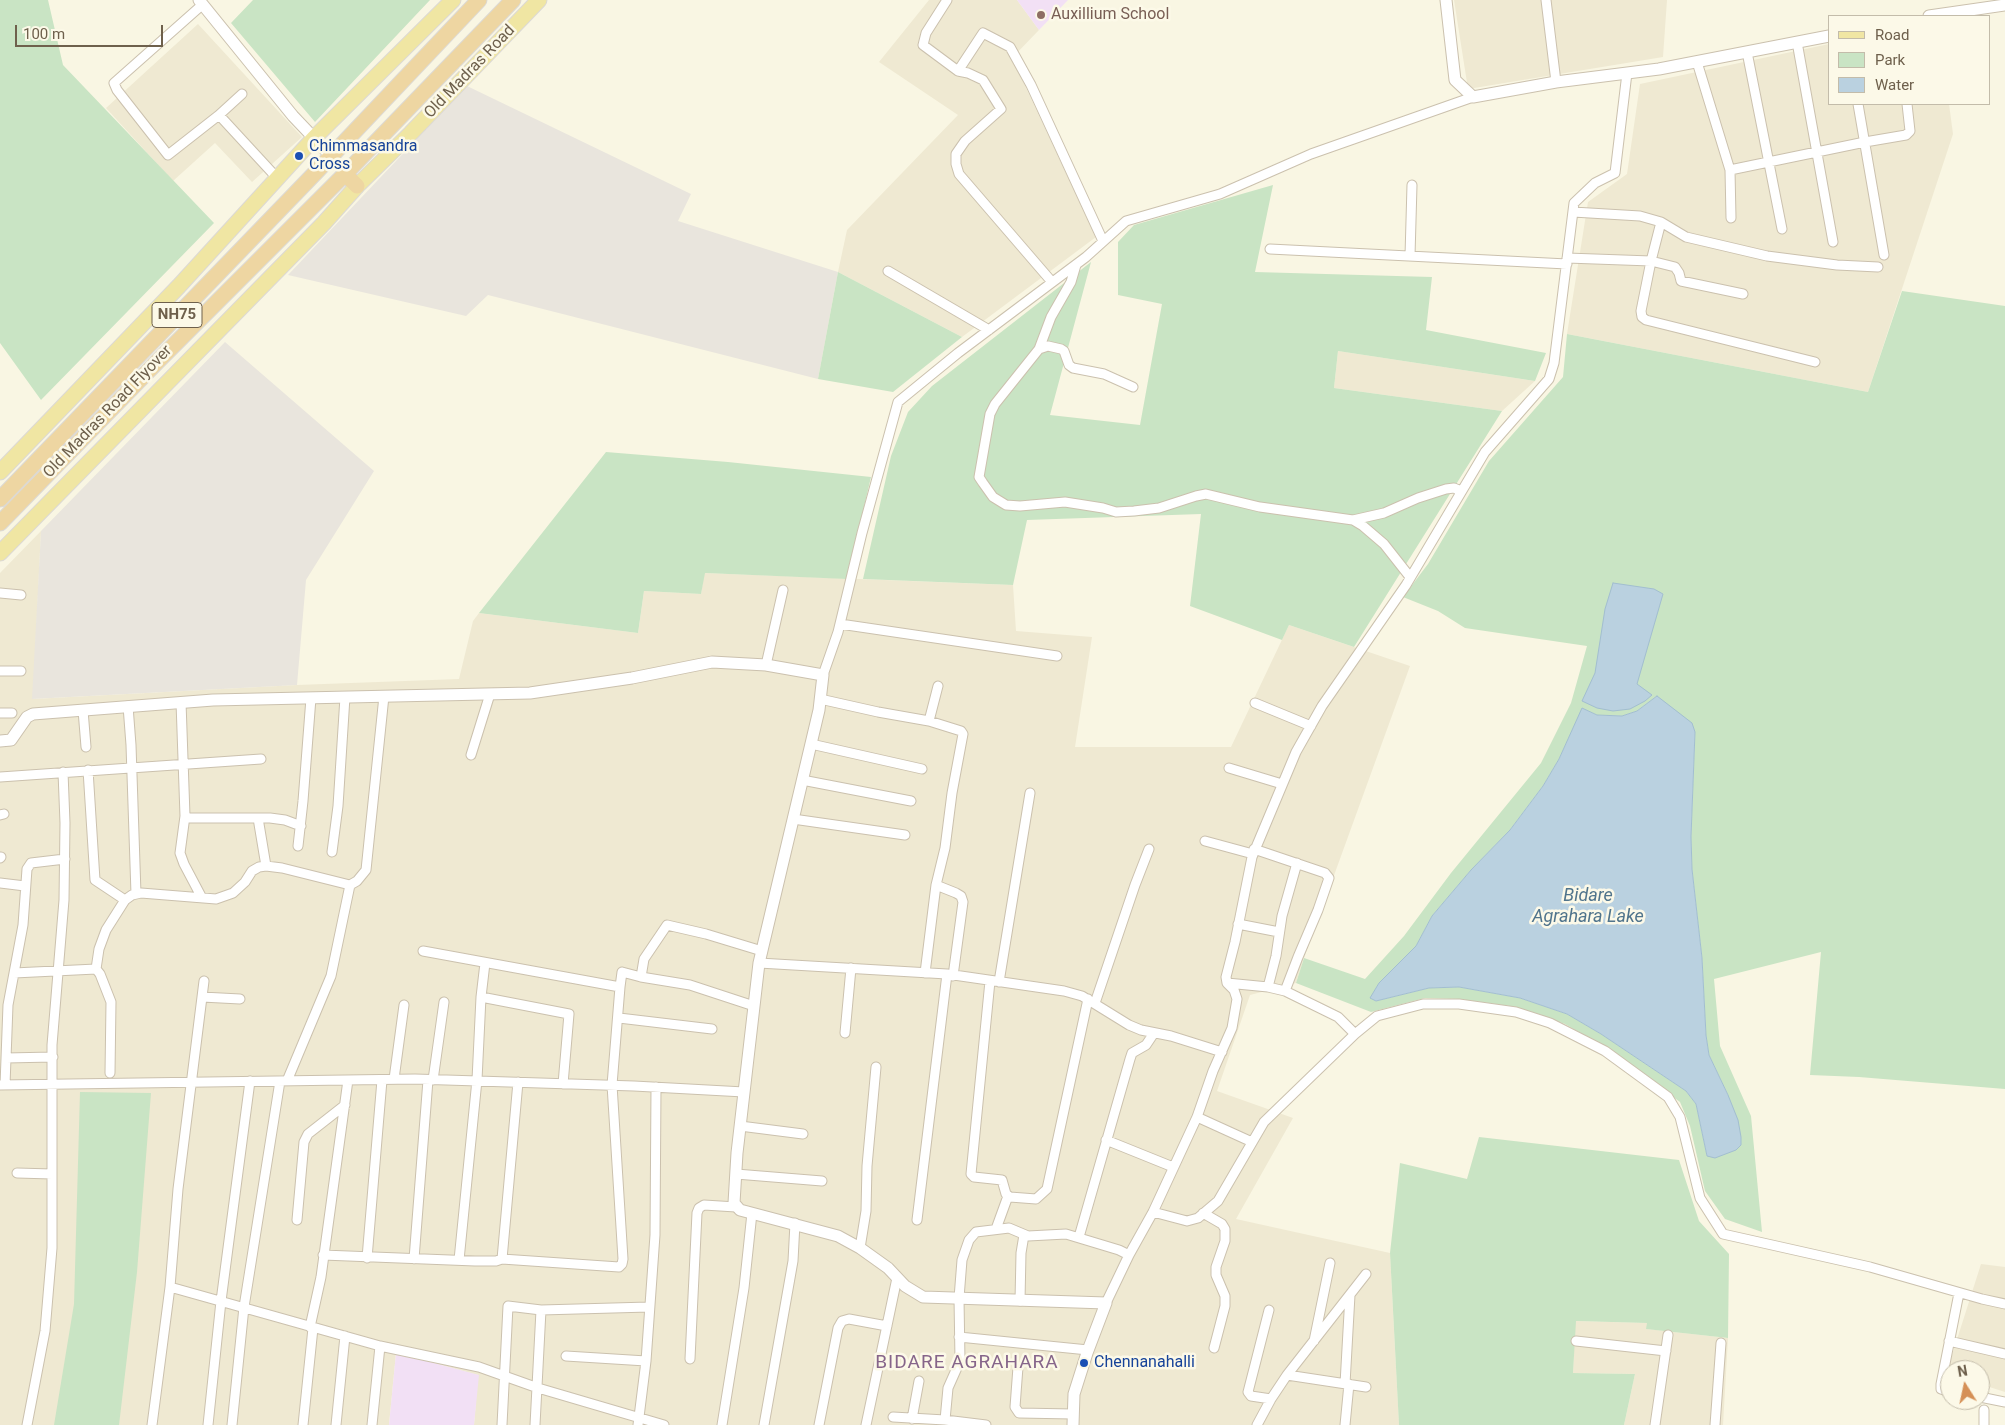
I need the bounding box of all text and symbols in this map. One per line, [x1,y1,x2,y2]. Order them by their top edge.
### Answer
place label: Auxillium School [1051,5,1169,25]
marker: Auxillium School [1035,9,1047,21]
scale bar [18,15,165,47]
legend [1828,15,1990,105]
street label: Old Madras Road [421,21,519,123]
text: 100 m [23,25,65,43]
text: Road [1875,26,1909,44]
text: Park [1875,51,1905,69]
text: Water [1875,76,1914,94]
place label: Chimmasandra Cross [309,137,418,175]
marker: Chimmasandra Cross [293,150,305,162]
road number: NH75 [152,302,202,328]
street label: Old Madras Road Flyover [40,342,176,482]
water label: Bidare Agrahara Lake [1532,885,1644,928]
district label: BIDARE AGRAHARA [873,1352,1061,1374]
place label: Chennanahalli [1094,1353,1195,1373]
marker: Chennanahalli [1078,1357,1090,1369]
north arrow [1940,1360,1990,1410]
text: N [1956,1362,1969,1380]

